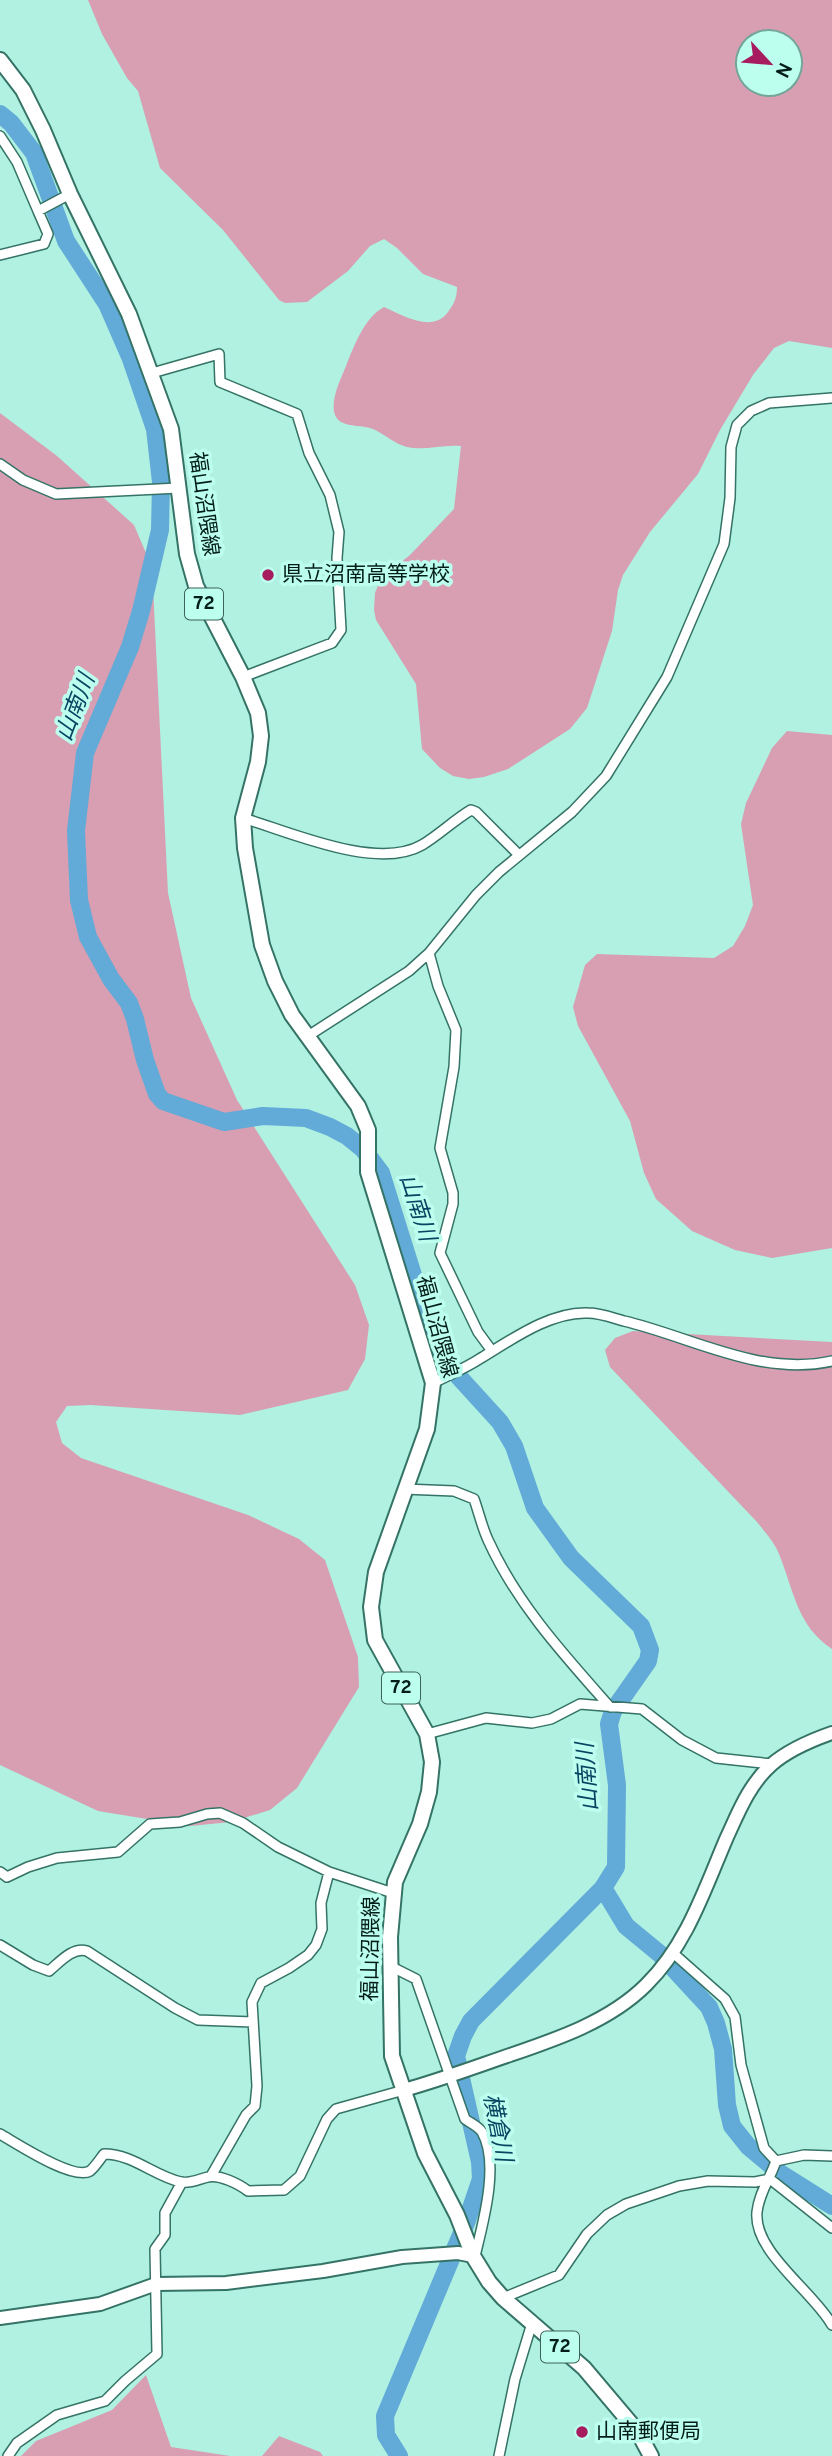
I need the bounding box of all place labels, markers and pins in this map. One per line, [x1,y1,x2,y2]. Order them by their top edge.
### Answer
place label: 県立沼南高等学校 [282,562,450,589]
marker: 県立沼南高等学校 [260,567,276,583]
place label: 山南郵便局 [596,2419,701,2446]
marker: 山南郵便局 [574,2424,590,2440]

